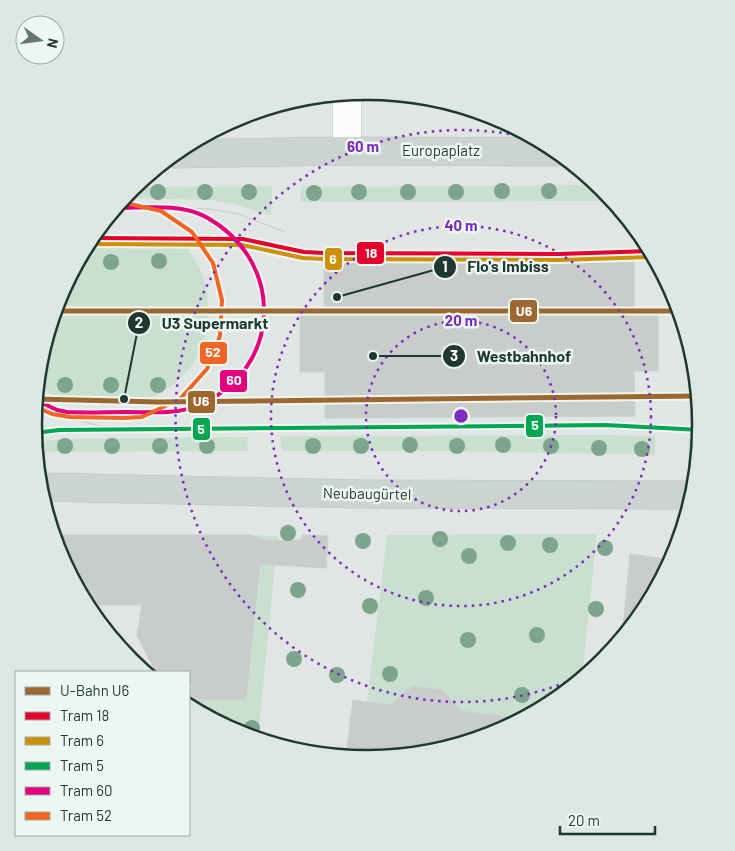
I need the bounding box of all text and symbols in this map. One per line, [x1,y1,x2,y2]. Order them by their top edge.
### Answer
north arrow [15,15,65,65]
text: N [44,37,62,50]
text: 60 m [347,137,379,155]
street label: Europaplatz [402,141,480,159]
text: 40 m [444,216,478,234]
line badge: 18 [356,241,385,265]
text: 18 [365,244,378,261]
line badge: 6 [324,247,343,271]
text: 6 [329,250,337,267]
callout: Flo's Imbiss [432,251,559,282]
text: Flo's Imbiss [467,256,549,275]
text: 1 [442,257,448,275]
line badge: U6 [509,299,538,323]
text: U6 [516,302,533,319]
callout: U3 Supermarkt [127,308,278,339]
text: 20 m [445,311,477,329]
text: 2 [135,313,143,331]
text: U3 Supermarkt [162,313,268,332]
line badge: 52 [199,341,228,365]
callout: Westbahnhof [441,341,581,372]
text: 52 [205,343,221,360]
text: 3 [450,346,458,364]
text: Westbahnhof [477,346,571,365]
line badge: 60 [219,369,248,393]
text: 60 [226,371,242,388]
line badge: U6 [187,390,216,414]
text: U6 [193,392,210,409]
centre of rings [452,407,470,425]
line badge: 5 [525,414,544,438]
text: 5 [531,416,539,433]
line badge: 5 [192,417,211,441]
text: 5 [197,420,205,437]
street label: Neubaugürtel [323,483,411,503]
legend [15,671,190,836]
text: U-Bahn U6 [60,681,129,699]
text: Tram 18 [60,706,109,724]
text: Tram 6 [60,731,104,749]
text: Tram 5 [60,756,104,774]
text: Tram 60 [60,781,112,799]
scale bar [560,804,655,836]
text: Tram 52 [60,806,112,824]
text: 20 m [568,811,600,829]

